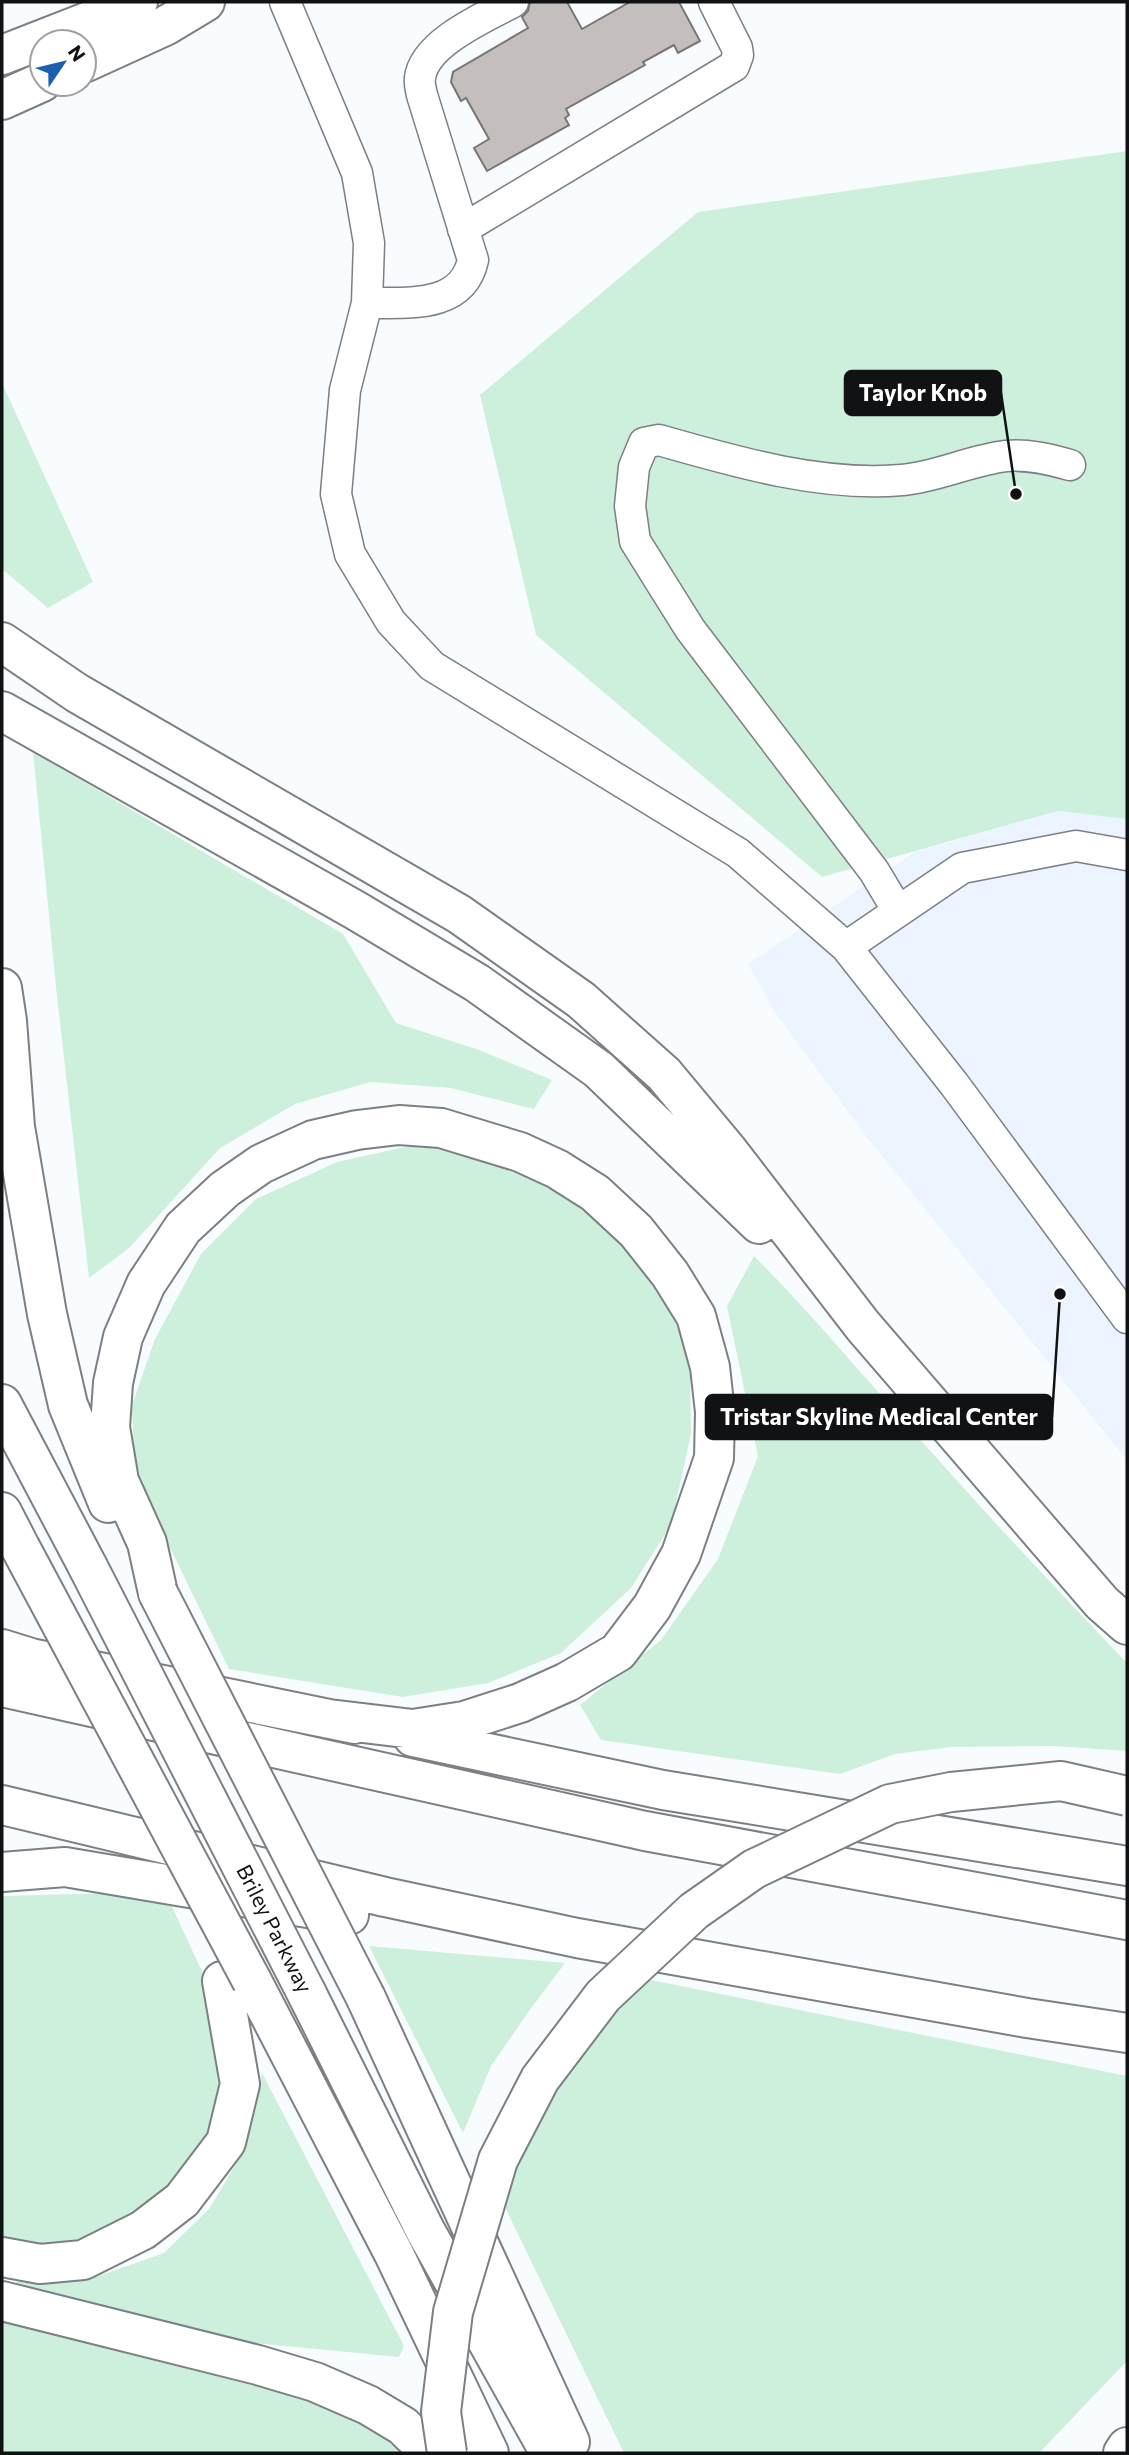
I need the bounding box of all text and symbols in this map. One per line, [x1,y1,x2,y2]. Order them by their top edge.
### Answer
north arrow [28,28,98,98]
text: N [64,41,91,65]
callout: Taylor Knob [845,371,1001,415]
text: Taylor Knob [859,378,987,406]
callout: Tristar Skyline Medical Center [706,1395,1052,1439]
text: Tristar Skyline Medical Center [720,1402,1038,1430]
street label: Briley Parkway [232,1860,318,1997]

